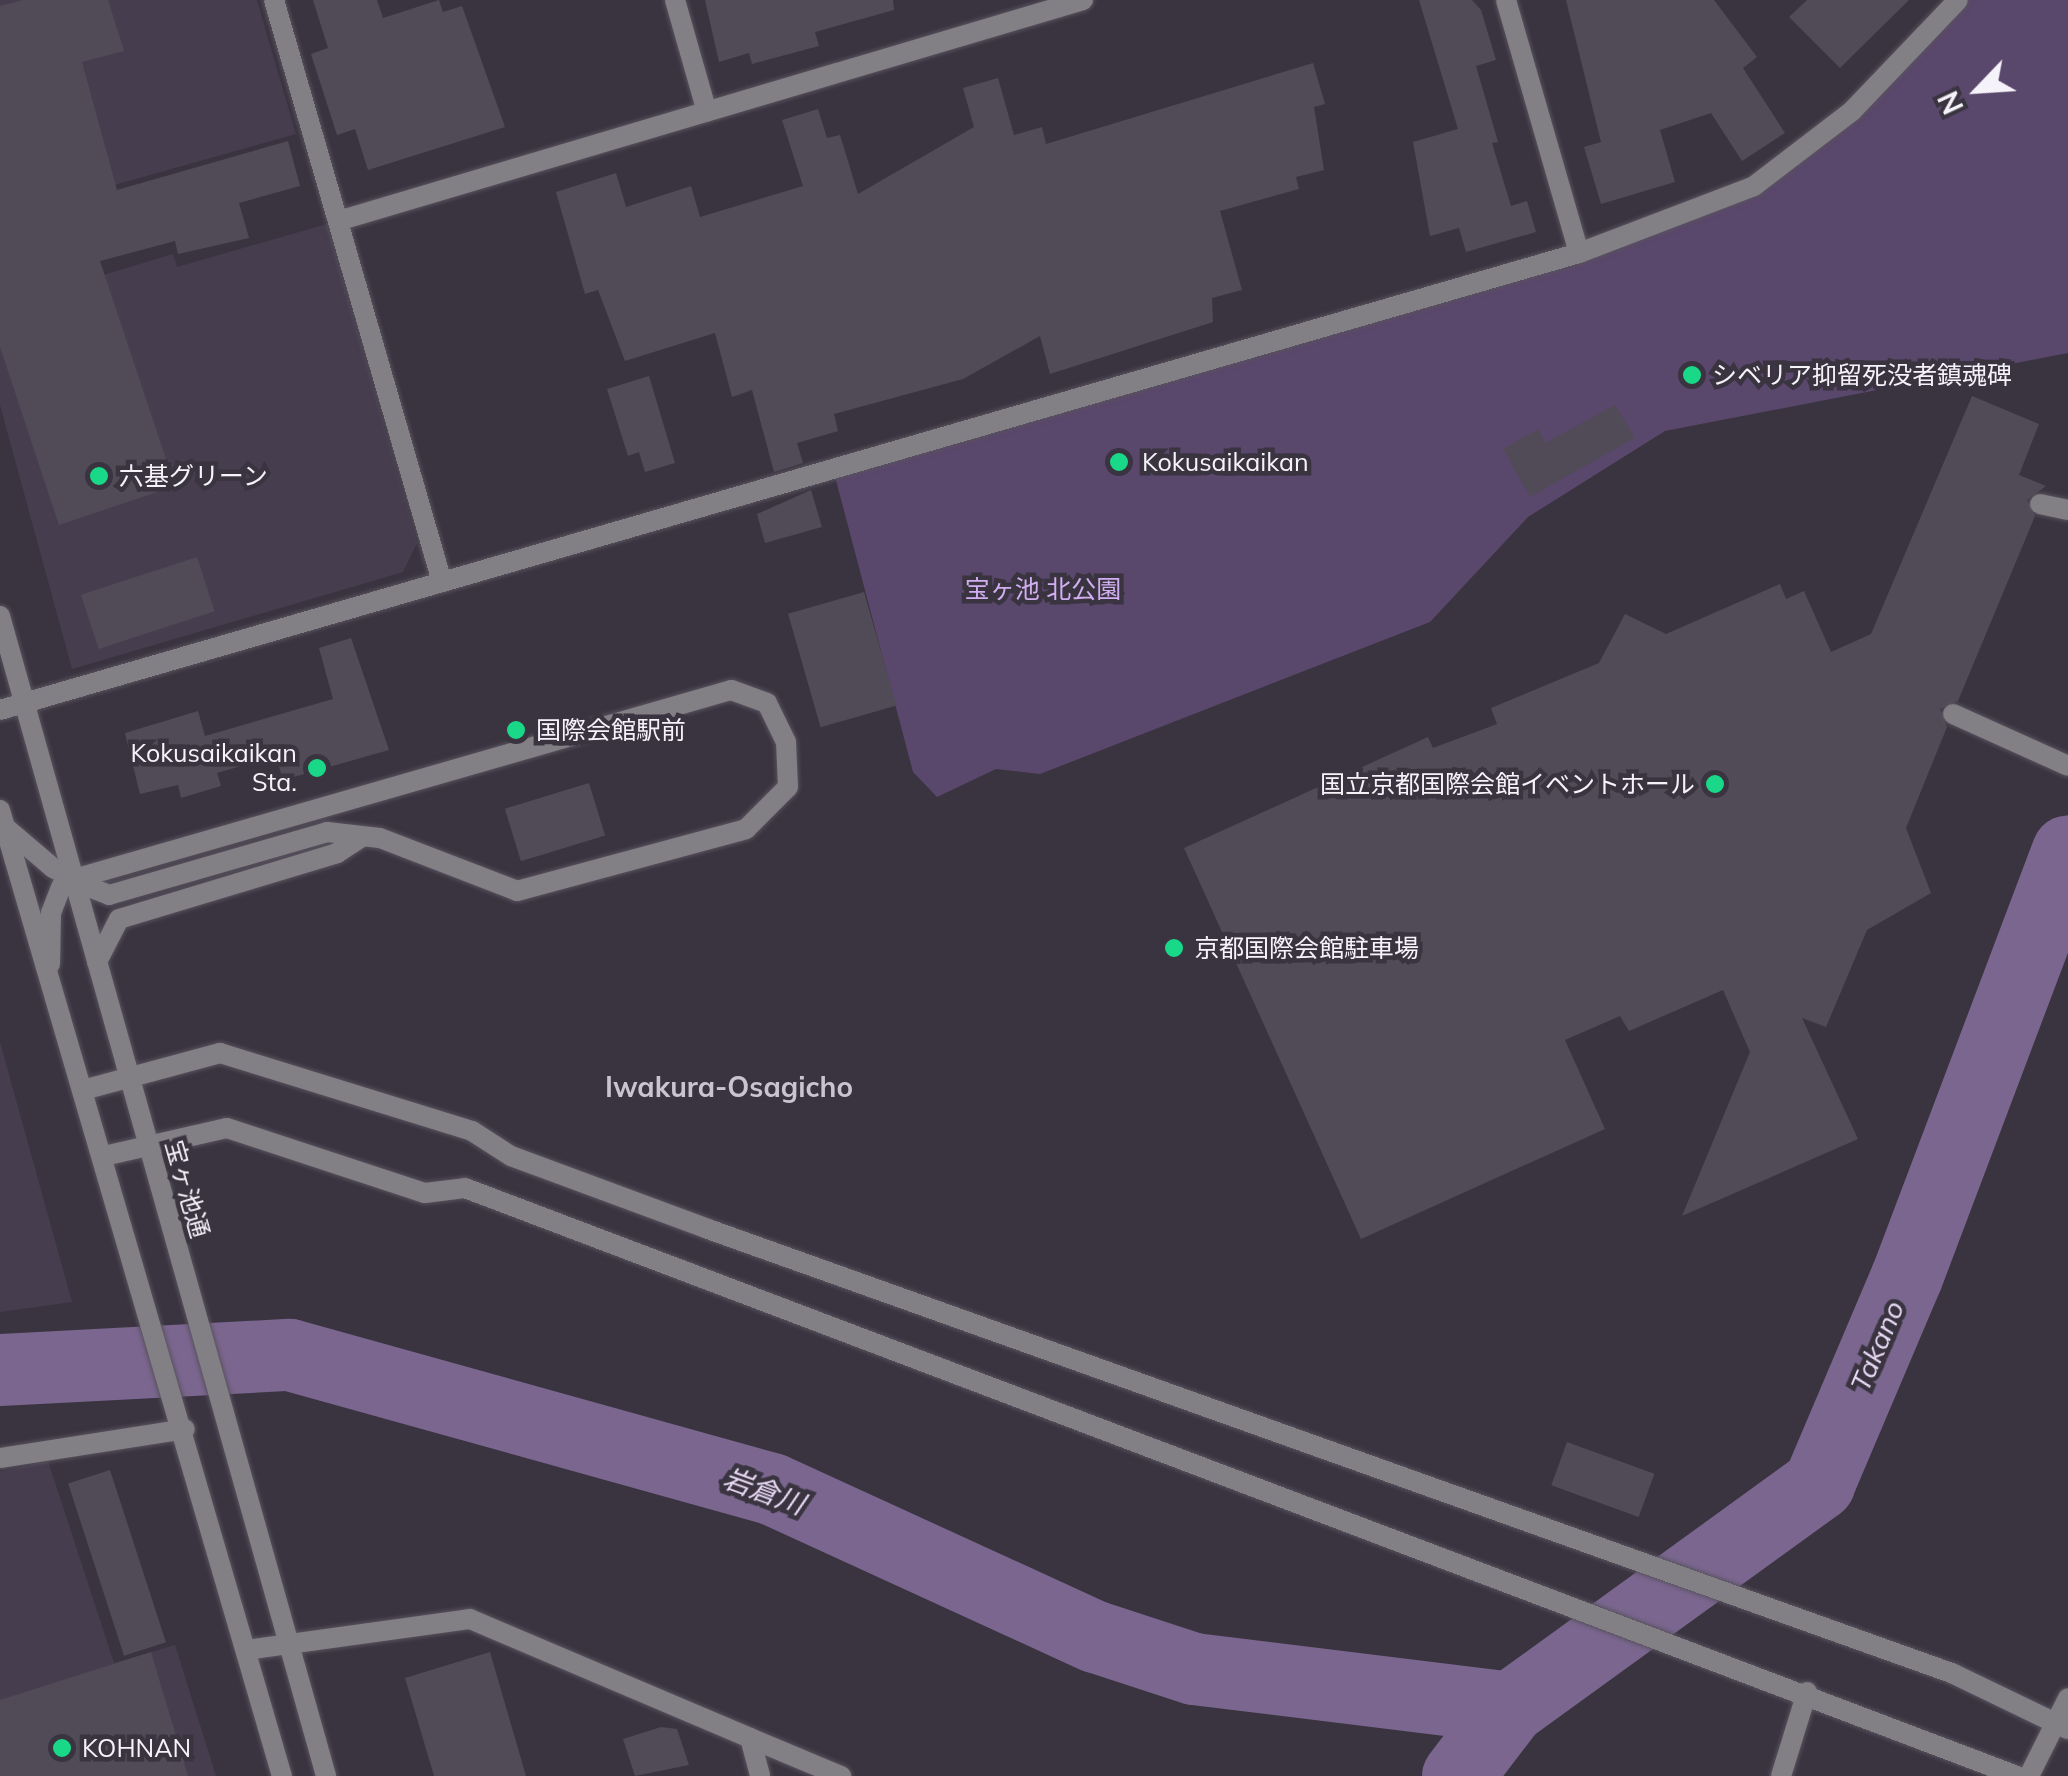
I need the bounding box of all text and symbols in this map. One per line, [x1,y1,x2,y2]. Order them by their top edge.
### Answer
north arrow [1928,40,2028,140]
text: N [1930,86,1971,120]
place label: シベリア抑留死没者鎮魂碑 [1712,360,2012,390]
marker: シベリア抑留死没者鎮魂碑 [1681,364,1703,386]
place label: Kokusaikaikan [1142,447,1309,477]
marker: Kokusaikaikan [1106,449,1132,475]
place label: 六基グリーン [119,461,269,491]
marker: 六基グリーン [88,465,110,487]
park label: 宝ヶ池 北公園 [965,574,1121,604]
place label: 国際会館駅前 [536,715,686,745]
marker: 国際会館駅前 [505,719,527,741]
place label: Kokusaikaikan Sta. [130,739,297,798]
marker: Kokusaikaikan Sta. [306,757,328,779]
place label: 国立京都国際会館イベントホール [1320,769,1695,799]
marker: 国立京都国際会館イベントホール [1704,773,1726,795]
place label: 京都国際会館駐車場 [1194,933,1419,963]
marker: 京都国際会館駐車場 [1163,937,1185,959]
district label: Iwakura-Osagicho [605,1070,853,1104]
street label: 宝ヶ池通 [159,1137,215,1241]
water label: Takano [1843,1296,1911,1396]
water label: 岩倉川 [719,1461,809,1521]
place label: KOHNAN [82,1733,191,1763]
marker: KOHNAN [51,1737,73,1759]

